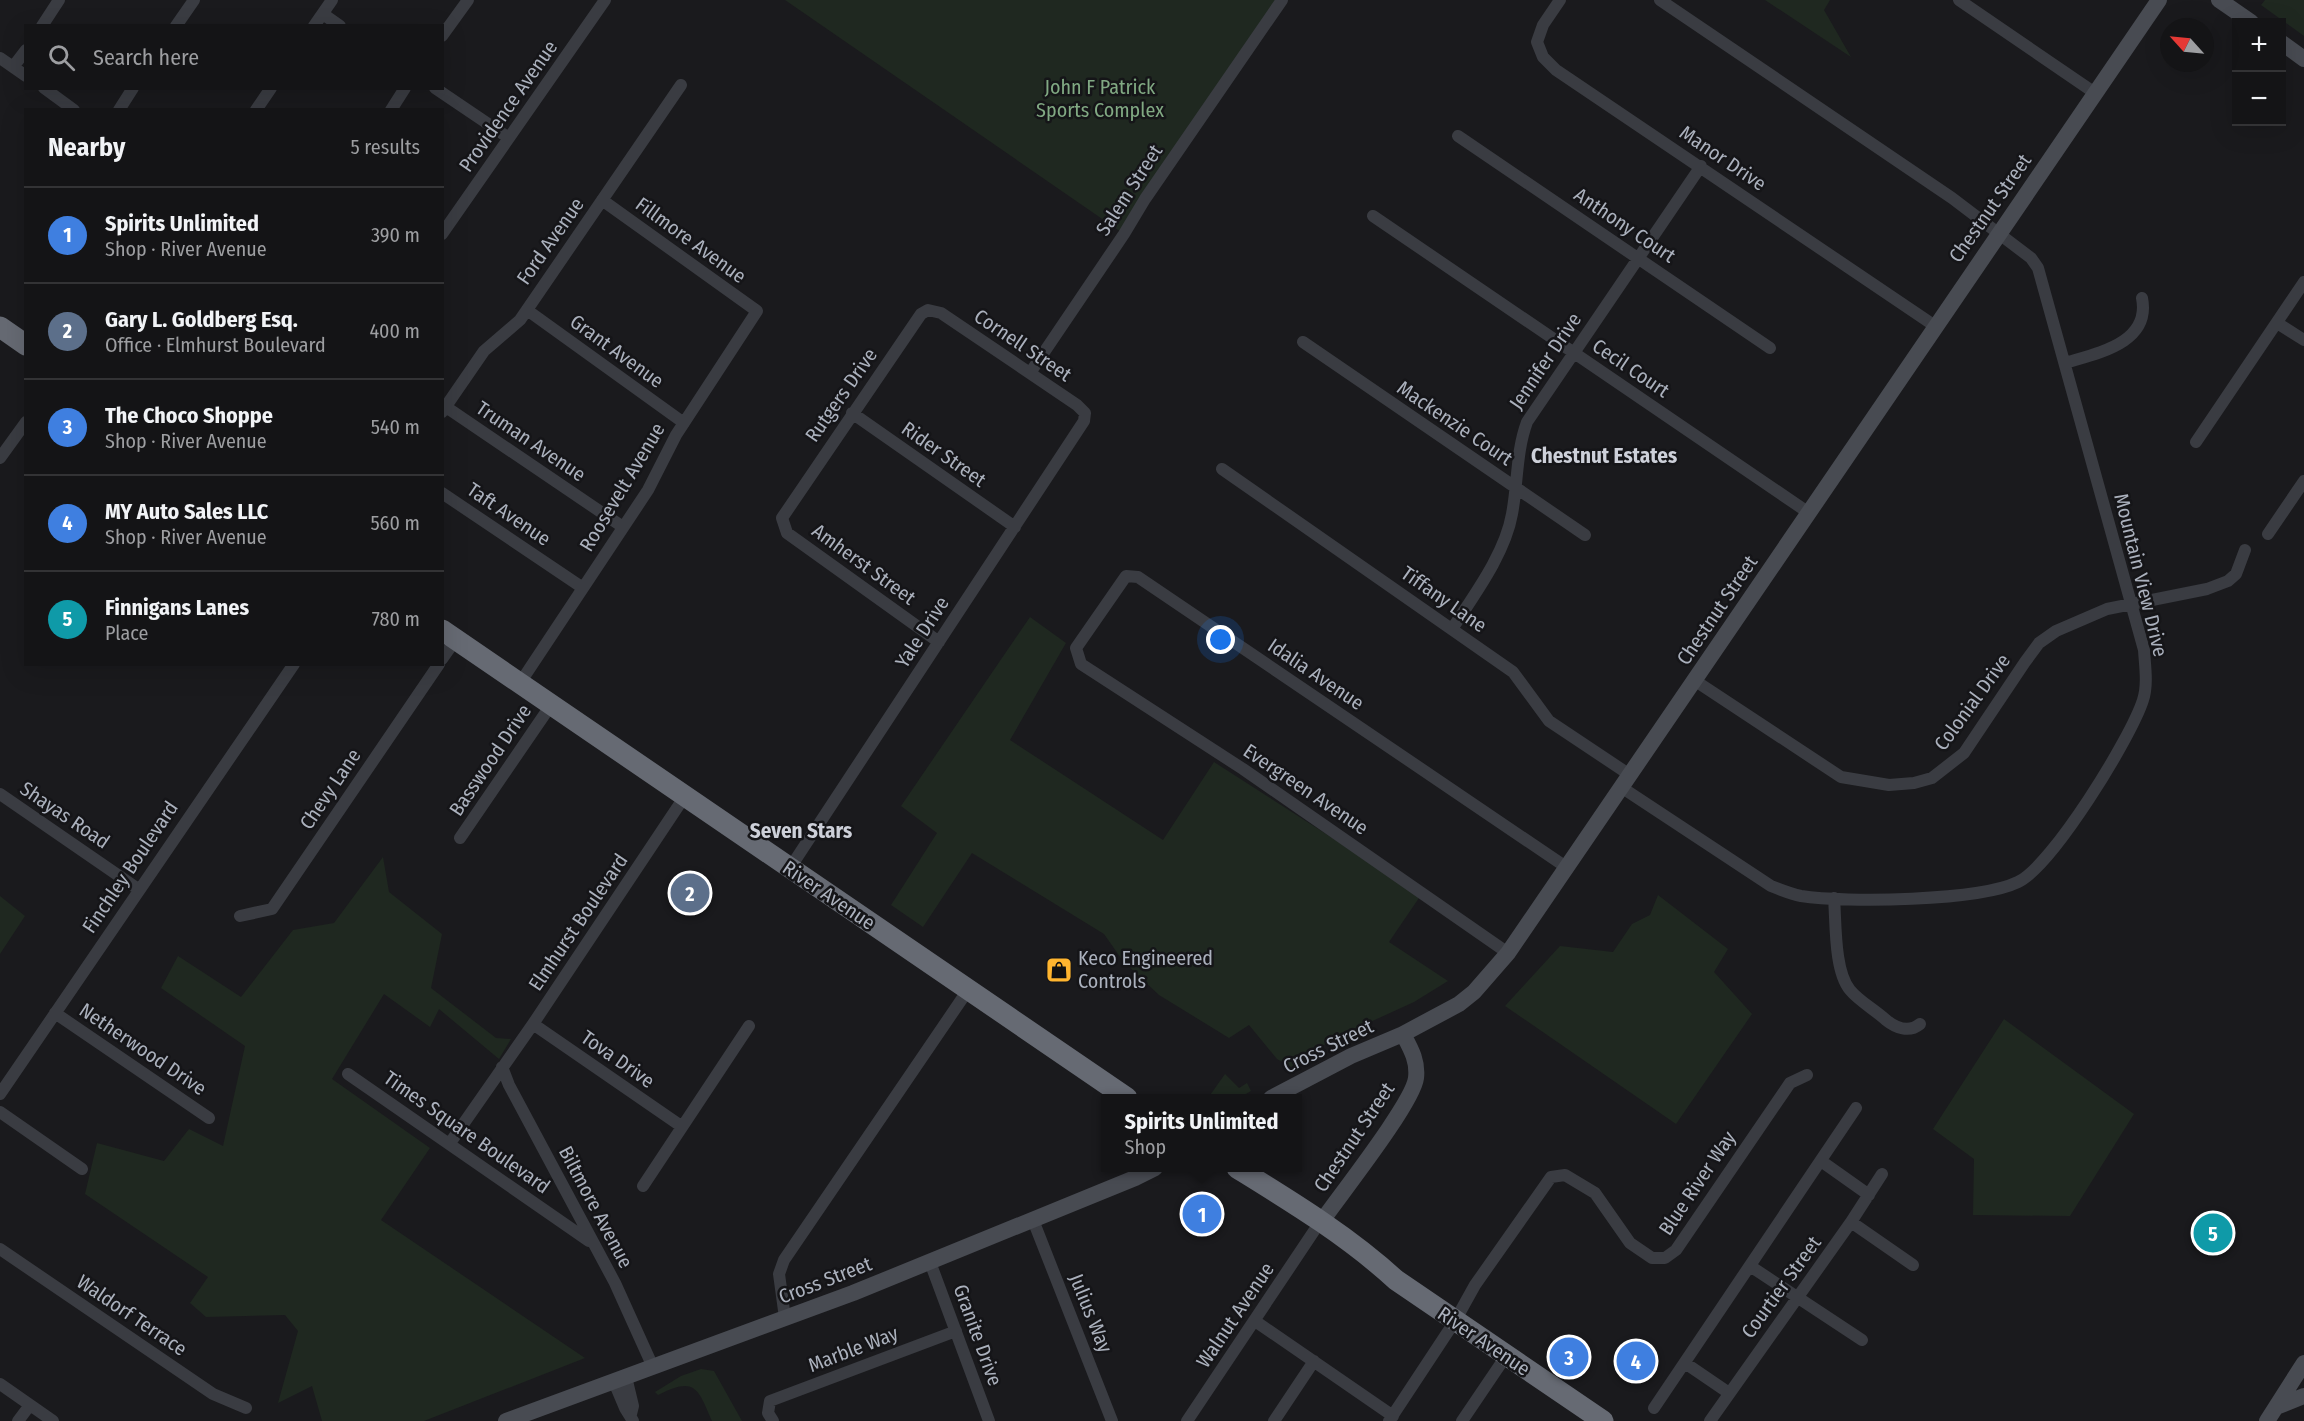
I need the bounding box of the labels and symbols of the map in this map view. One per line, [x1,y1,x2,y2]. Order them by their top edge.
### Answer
north arrow [2160,18,2214,72]
street label: Providence Avenue [454,36,562,176]
park label: John F Patrick Sports Complex [1036,75,1164,122]
street label: Manor Drive [1675,120,1771,196]
street label: Salem Street [1091,140,1168,240]
street label: Chestnut Street [1944,149,2036,267]
street label: Anthony Court [1570,182,1681,268]
street label: Fillmore Avenue [631,192,751,288]
street label: Ford Avenue [511,193,589,289]
street label: Cornell Street [970,304,1077,387]
street label: Jennifer Drive [1504,308,1586,414]
street label: Grant Avenue [566,309,668,393]
street label: Cecil Court [1588,334,1674,403]
street label: Rutgers Drive [800,344,882,446]
street label: Mackenzie Court [1393,376,1518,471]
street label: Truman Avenue [472,396,590,486]
street label: Rider Street [897,416,991,492]
street label: Roosevelt Avenue [574,419,670,555]
district label: Chestnut Estates [1531,443,1677,469]
street label: Taft Avenue [463,477,555,551]
street label: Mountain View Drive [2109,491,2173,659]
street label: Amherst Street [808,518,921,610]
street label: Chestnut Street [1672,550,1763,669]
street label: Tiffany Lane [1397,561,1491,637]
street label: Yale Drive [890,592,954,672]
your location [1206,625,1235,654]
street label: Idalia Avenue [1263,633,1369,715]
street label: Colonial Drive [1929,649,2015,755]
street label: Basswood Drive [444,700,536,820]
street label: Evergreen Avenue [1239,738,1373,840]
street label: Chevy Lane [294,744,366,834]
street label: Shayas Road [16,776,114,854]
street label: Finchley Boulevard [77,797,183,937]
district label: Seven Stars [750,818,852,844]
street label: Elmhurst Boulevard [523,849,633,995]
street label: River Avenue [778,855,880,935]
pin: 2 [670,870,710,916]
place label: Keco Engineered Controls [1078,946,1213,993]
shop icon: Keco Engineered Controls [1044,955,1074,985]
street label: Netherwood Drive [75,998,211,1100]
street label: Cross Street [1279,1014,1378,1078]
street label: Tova Drive [577,1025,659,1093]
street label: Times Square Boulevard [379,1066,555,1198]
street label: Chestnut Street [1309,1077,1400,1196]
street label: Blue River Way [1653,1126,1741,1240]
street label: Biltmore Avenue [554,1142,638,1272]
pin: 1 [1182,1192,1222,1236]
pin: 5 [2194,1210,2232,1256]
street label: Courtier Street [1736,1231,1826,1343]
street label: Cross Street [775,1251,875,1309]
street label: Walnut Avenue [1191,1258,1279,1372]
street label: Waldorf Terrace [72,1269,192,1361]
street label: Julius Way [1064,1270,1118,1356]
street label: Granite Drive [949,1281,1007,1389]
street label: River Avenue [1433,1301,1535,1381]
street label: Marble Way [805,1321,901,1377]
pin: 3 [1550,1334,1588,1380]
pin: 4 [1616,1338,1656,1384]

